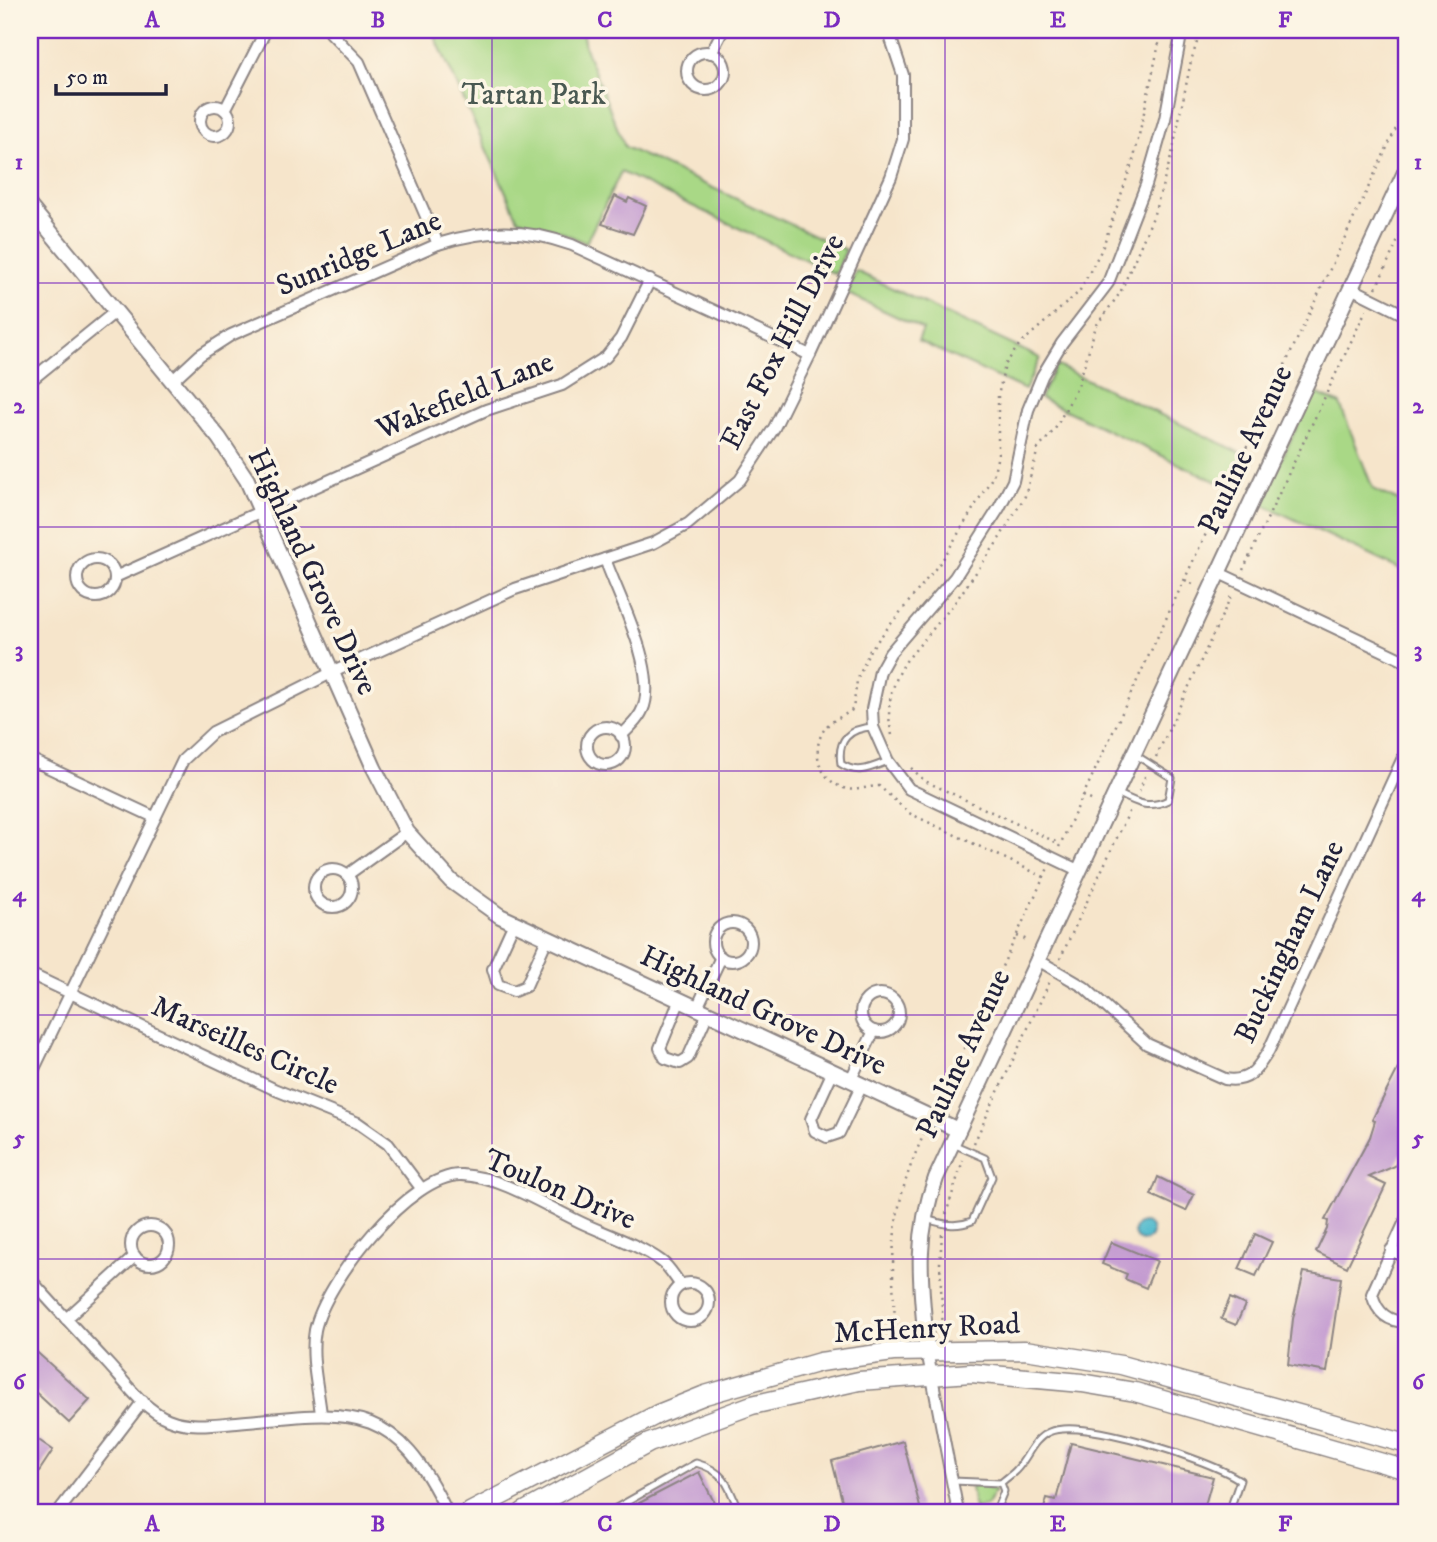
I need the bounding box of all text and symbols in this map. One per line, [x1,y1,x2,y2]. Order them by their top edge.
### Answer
text: A [144,6,161,35]
text: B [371,6,385,35]
text: C [597,6,613,35]
text: D [823,6,841,35]
text: E [1050,6,1066,35]
text: F [1278,6,1293,35]
scale bar [56,52,166,96]
text: 50 m [66,65,108,91]
park label: Tartan Park [462,77,606,114]
text: 1 [15,148,23,177]
text: 1 [1414,148,1422,177]
street label: Sunridge Lane [271,203,447,305]
street label: East Fox Hill Drive [713,228,853,456]
street label: Wakefield Lane [370,344,559,449]
street label: Pauline Avenue [1191,360,1301,540]
text: 2 [13,392,25,421]
text: 2 [1412,392,1424,421]
street label: Highland Grove Drive [239,443,385,701]
text: 3 [15,636,23,665]
text: 3 [1414,636,1422,665]
street label: Buckingham Lane [1227,835,1353,1049]
text: 4 [12,880,27,909]
text: 4 [1411,880,1426,909]
street label: Highland Grove Drive [634,938,892,1084]
street label: Pauline Avenue [909,964,1019,1144]
street label: Marseilles Circle [146,988,344,1104]
text: 5 [12,1124,25,1153]
text: 5 [1411,1124,1424,1153]
street label: Toulon Drive [479,1142,641,1238]
street label: McHenry Road [833,1306,1021,1352]
text: 6 [13,1368,27,1397]
text: 6 [1412,1368,1426,1397]
text: A [144,1510,161,1539]
text: B [371,1510,385,1539]
text: C [597,1510,613,1539]
text: D [823,1510,841,1539]
text: E [1050,1510,1066,1539]
text: F [1278,1510,1293,1539]

